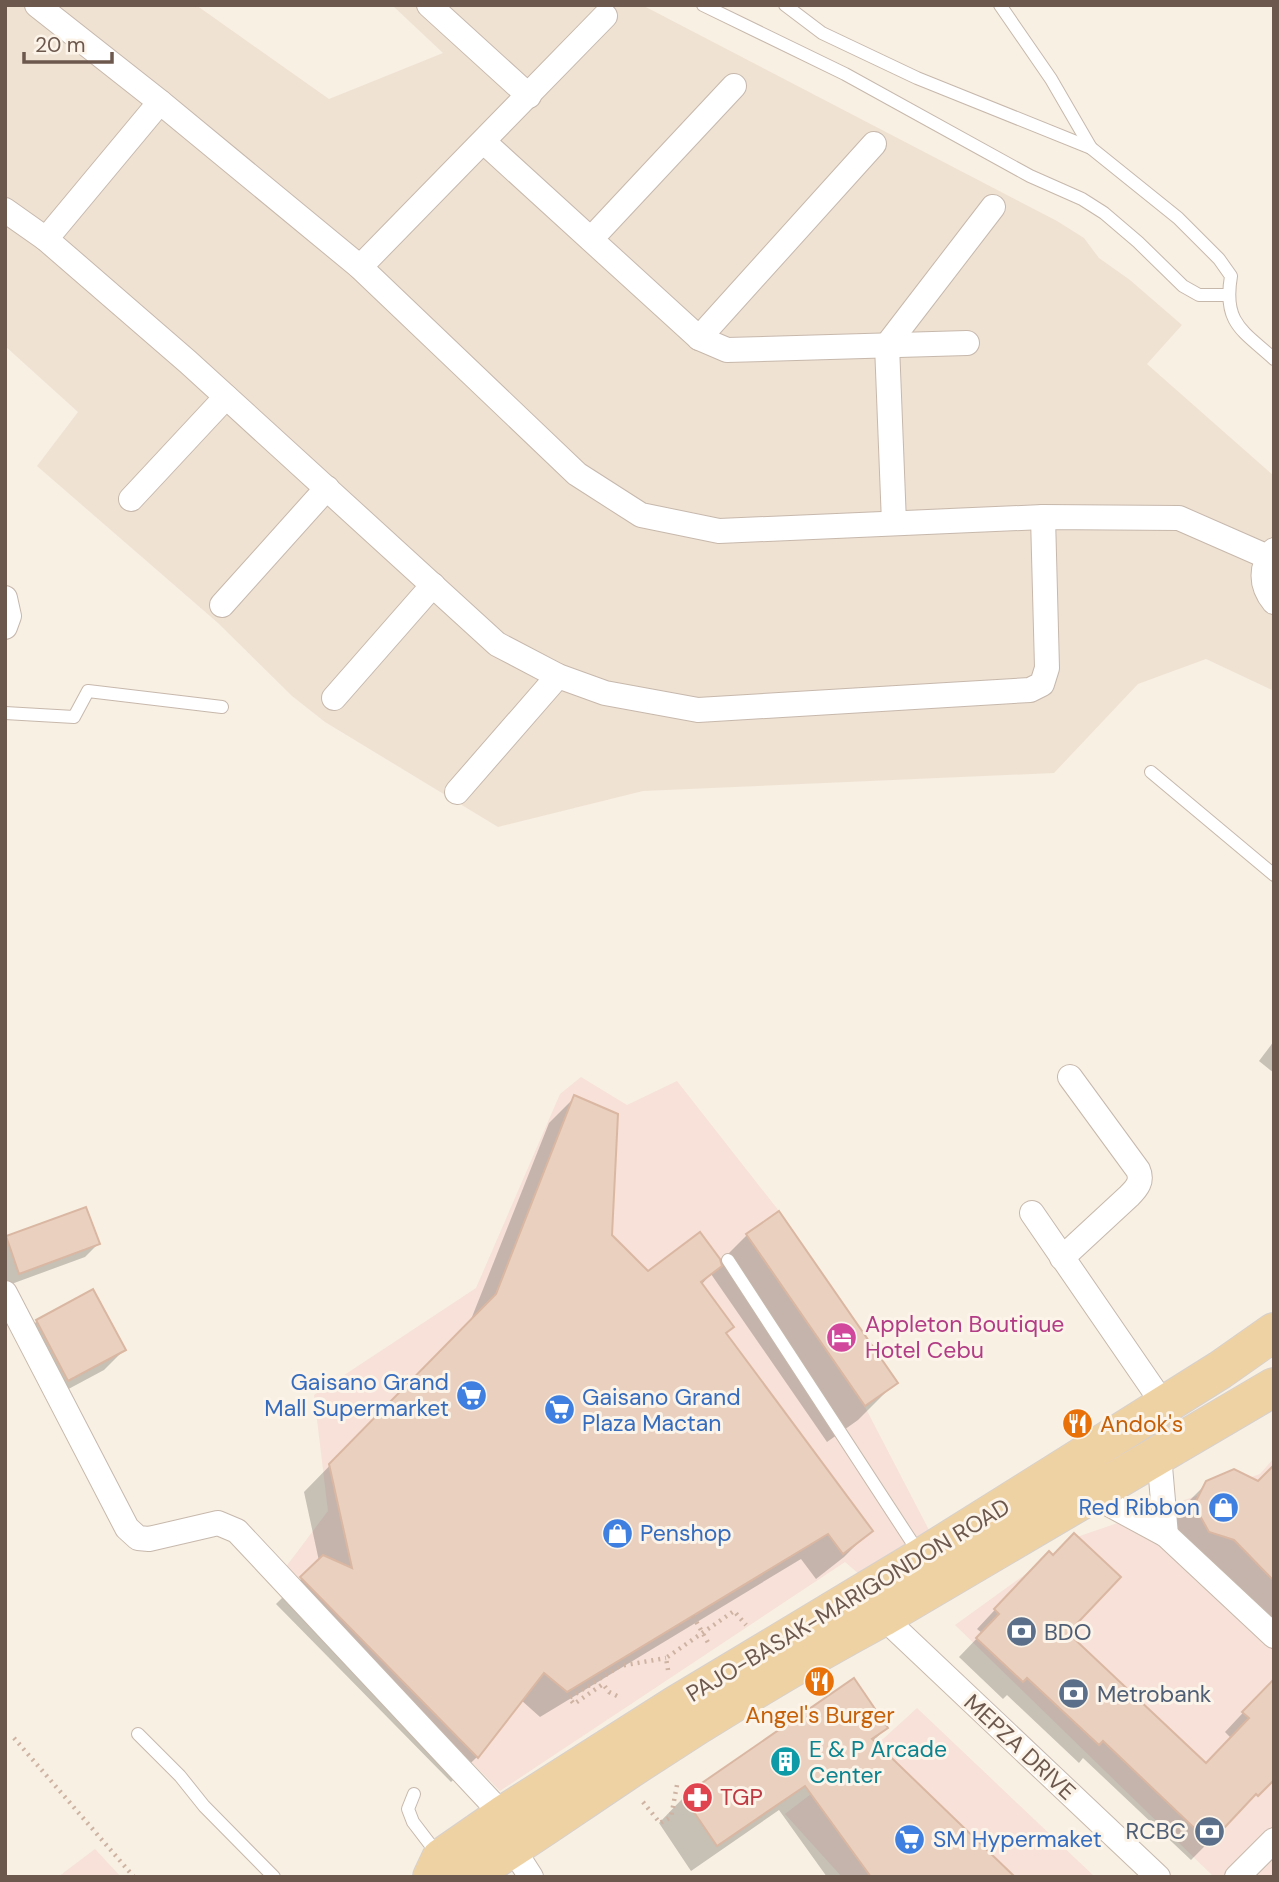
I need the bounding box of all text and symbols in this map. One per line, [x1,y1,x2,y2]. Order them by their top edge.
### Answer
scale bar [24,21,112,65]
text: 20 m [35,31,86,59]
place label: Appleton Boutique Hotel Cebu [865,1309,1064,1365]
hotel icon: Appleton Boutique Hotel Cebu [825,1320,859,1354]
place label: Gaisano Grand Mall Supermarket [264,1367,449,1423]
supermarket icon: Gaisano Grand Mall Supermarket [455,1378,489,1412]
place label: Gaisano Grand Plaza Mactan [582,1382,741,1438]
supermarket icon: Gaisano Grand Plaza Mactan [542,1393,576,1427]
restaurant icon: Andok's [1060,1407,1094,1441]
place label: Andok's [1100,1409,1183,1439]
shop icon: Red Ribbon [1206,1490,1240,1524]
street label: PAJO-BASAK-MARIGONDON ROAD [681,1491,1015,1709]
place label: Red Ribbon [1079,1492,1200,1522]
shop icon: Penshop [600,1516,634,1550]
place label: Penshop [640,1518,732,1548]
bank icon: BDO [1004,1615,1038,1649]
place label: BDO [1044,1617,1092,1647]
restaurant icon: Angel's Burger [803,1664,837,1698]
bank icon: Metrobank [1057,1677,1091,1711]
place label: Metrobank [1097,1679,1212,1709]
street label: MEPZA DRIVE [958,1688,1082,1806]
place label: Angel's Burger [745,1700,895,1730]
place label: E & P Arcade Center [809,1734,947,1790]
building icon: E & P Arcade Center [769,1745,803,1779]
pharmacy icon: TGP [680,1780,714,1814]
place label: TGP [720,1782,763,1812]
bank icon: RCBC [1192,1814,1226,1848]
place label: RCBC [1125,1816,1186,1846]
supermarket icon: SM Hypermaket [893,1822,927,1856]
place label: SM Hypermaket [933,1824,1102,1854]

